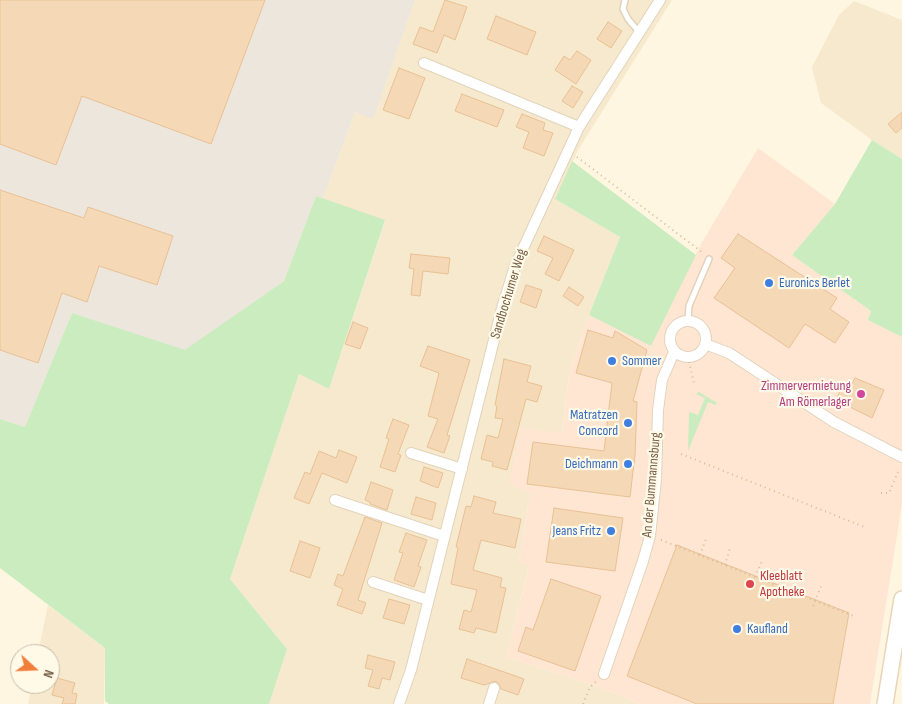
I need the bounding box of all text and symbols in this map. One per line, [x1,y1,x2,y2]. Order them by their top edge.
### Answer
street label: Sandbochumer Weg [487,247,531,341]
place label: Euronics Berlet [779,275,850,291]
marker: Euronics Berlet [763,277,775,289]
place label: Sommer [622,353,661,369]
marker: Sommer [606,355,618,367]
place label: Zimmervermietung Am Römerlager [761,378,851,411]
marker: Zimmervermietung Am Römerlager [855,388,867,400]
place label: Matratzen Concord [570,407,618,440]
marker: Matratzen Concord [622,417,634,429]
street label: An der Bummannsburg [639,432,665,538]
place label: Deichmann [565,456,618,472]
marker: Deichmann [622,458,634,470]
place label: Jeans Fritz [553,523,601,539]
marker: Jeans Fritz [605,525,617,537]
place label: Kleeblatt Apotheke [760,568,805,600]
marker: Kleeblatt Apotheke [744,578,756,590]
place label: Kaufland [747,621,788,637]
marker: Kaufland [731,623,743,635]
north arrow [10,644,60,694]
text: N [39,668,58,680]

